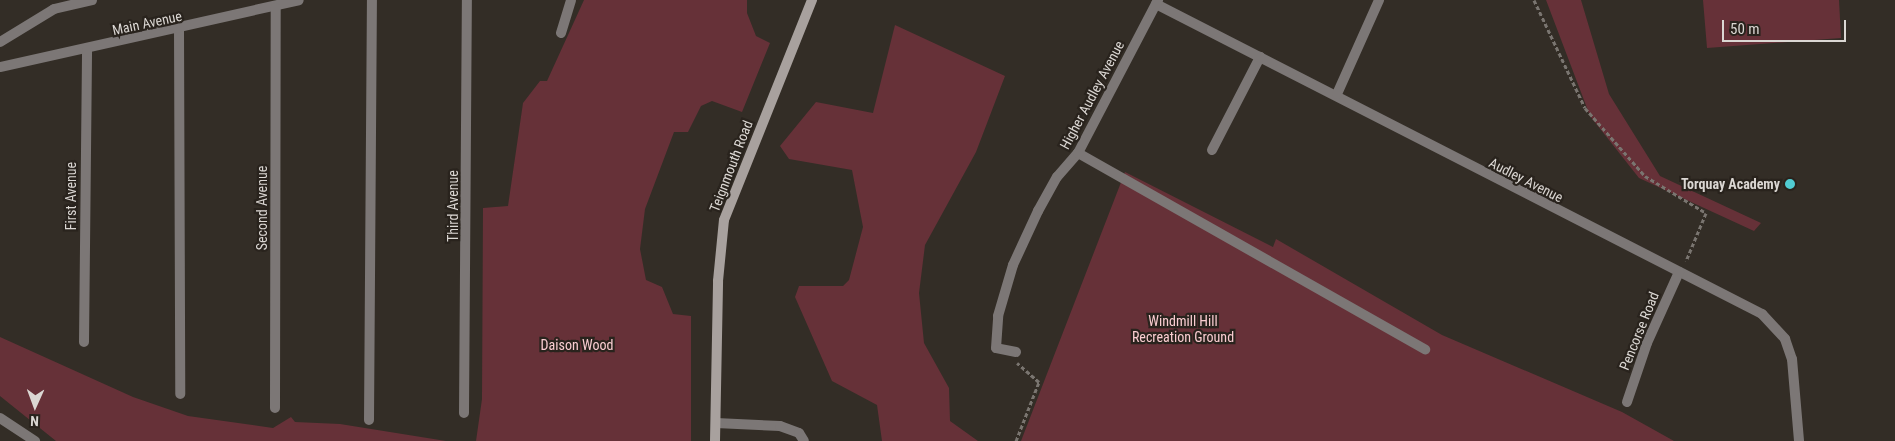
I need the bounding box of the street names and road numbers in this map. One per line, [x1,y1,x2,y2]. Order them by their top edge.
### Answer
street label: Main Avenue [111,7,183,39]
street label: Higher Audley Avenue [1056,38,1128,152]
street label: Teignmouth Road [706,118,756,214]
street label: Audley Avenue [1486,154,1566,206]
street label: First Avenue [63,162,79,230]
street label: Second Avenue [254,166,270,250]
street label: Third Avenue [445,170,461,242]
street label: Pencorse Road [1616,289,1662,373]

